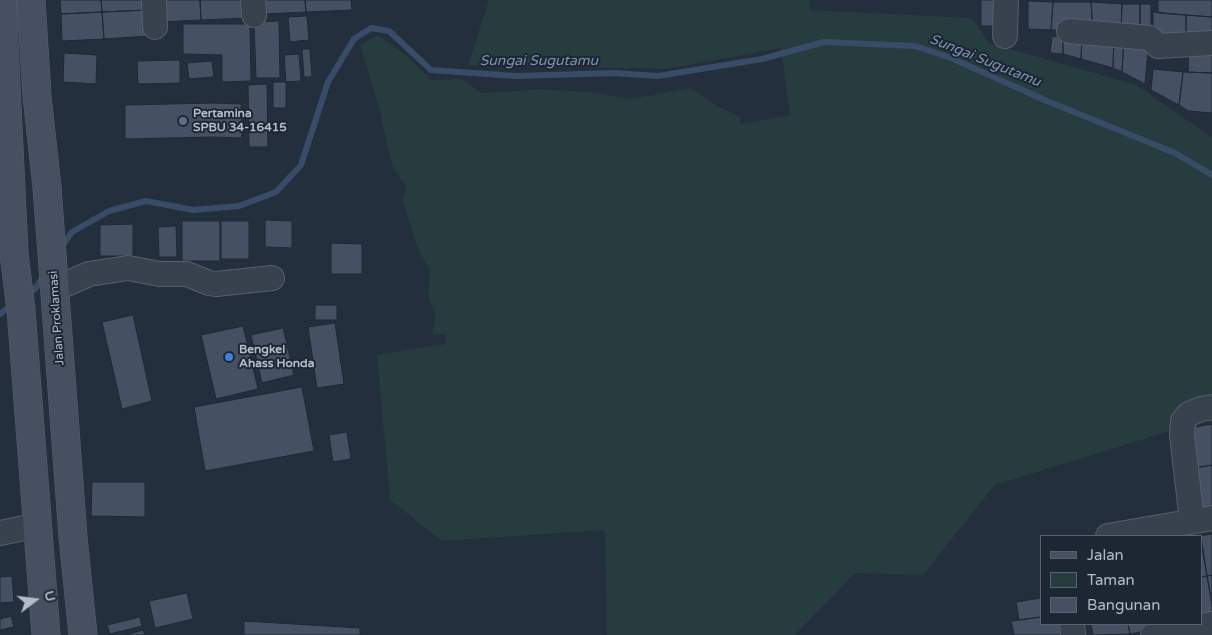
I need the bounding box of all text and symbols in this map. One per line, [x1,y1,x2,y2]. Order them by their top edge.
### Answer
water label: Sungai Sugutamu [927,31,1043,91]
water label: Sungai Sugutamu [480,53,598,69]
place label: Pertamina SPBU 34-16415 [193,107,287,135]
marker: Pertamina SPBU 34-16415 [177,115,189,127]
street label: Jalan Proklamasi [47,270,67,366]
place label: Bengkel Ahass Honda [239,343,314,371]
marker: Bengkel Ahass Honda [223,351,235,363]
legend [1040,535,1202,625]
text: Jalan [1087,546,1124,564]
text: Taman [1087,571,1135,589]
north arrow [10,575,60,625]
text: U [40,589,60,603]
text: Bangunan [1087,596,1160,614]

